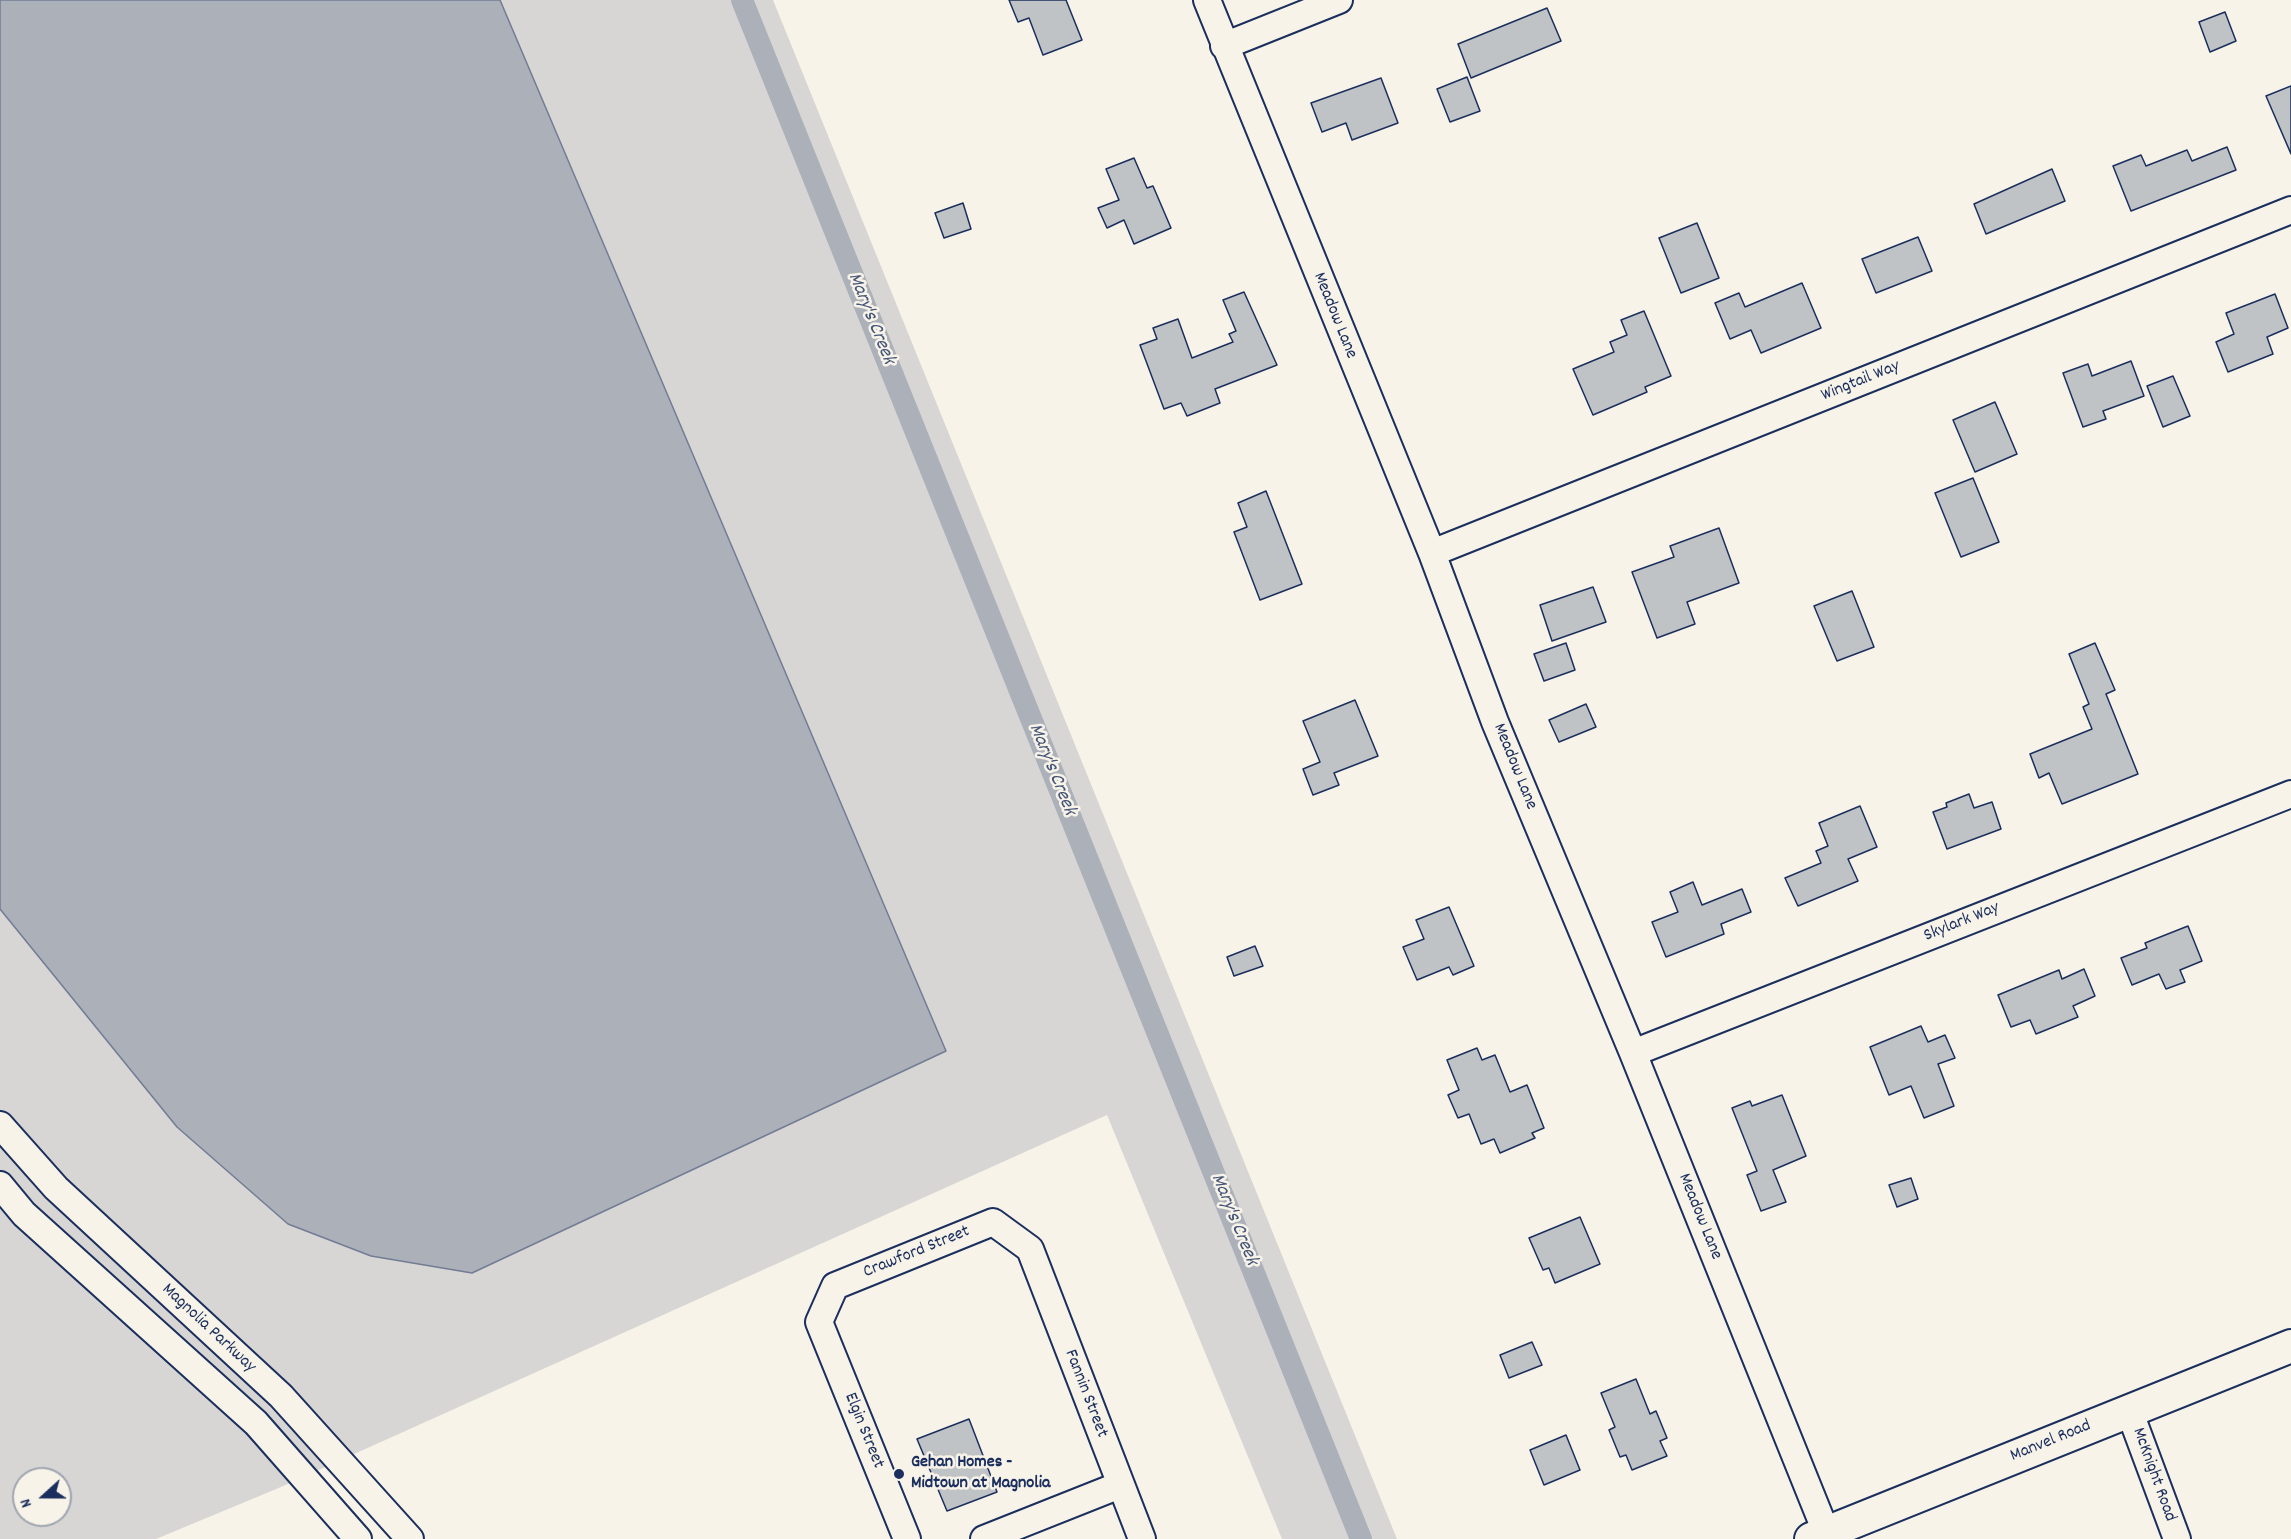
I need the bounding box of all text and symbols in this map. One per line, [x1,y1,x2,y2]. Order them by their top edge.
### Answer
water label: Mary's Creek [841,270,899,368]
street label: Meadow Lane [1307,270,1361,362]
street label: Wingtail Way [1819,357,1903,407]
water label: Mary's Creek [1022,721,1080,819]
street label: Meadow Lane [1487,721,1541,813]
street label: Skylark Way [1921,898,2003,948]
water label: Mary's Creek [1204,1171,1262,1269]
street label: Meadow Lane [1672,1171,1726,1263]
street label: Crawford Street [861,1222,973,1284]
street label: Magnolia Parkway [156,1280,260,1378]
street label: Fannin Street [1058,1347,1112,1441]
street label: Elgin Street [838,1390,888,1472]
street label: Manvel Road [2008,1416,2094,1468]
street label: McKnight Road [2126,1425,2180,1525]
place label: Gehan Homes - Midtown at Magnolia [911,1453,1050,1496]
north arrow [12,1467,72,1527]
marker: Gehan Homes - Midtown at Magnolia [892,1467,906,1481]
text: N [14,1495,39,1511]

